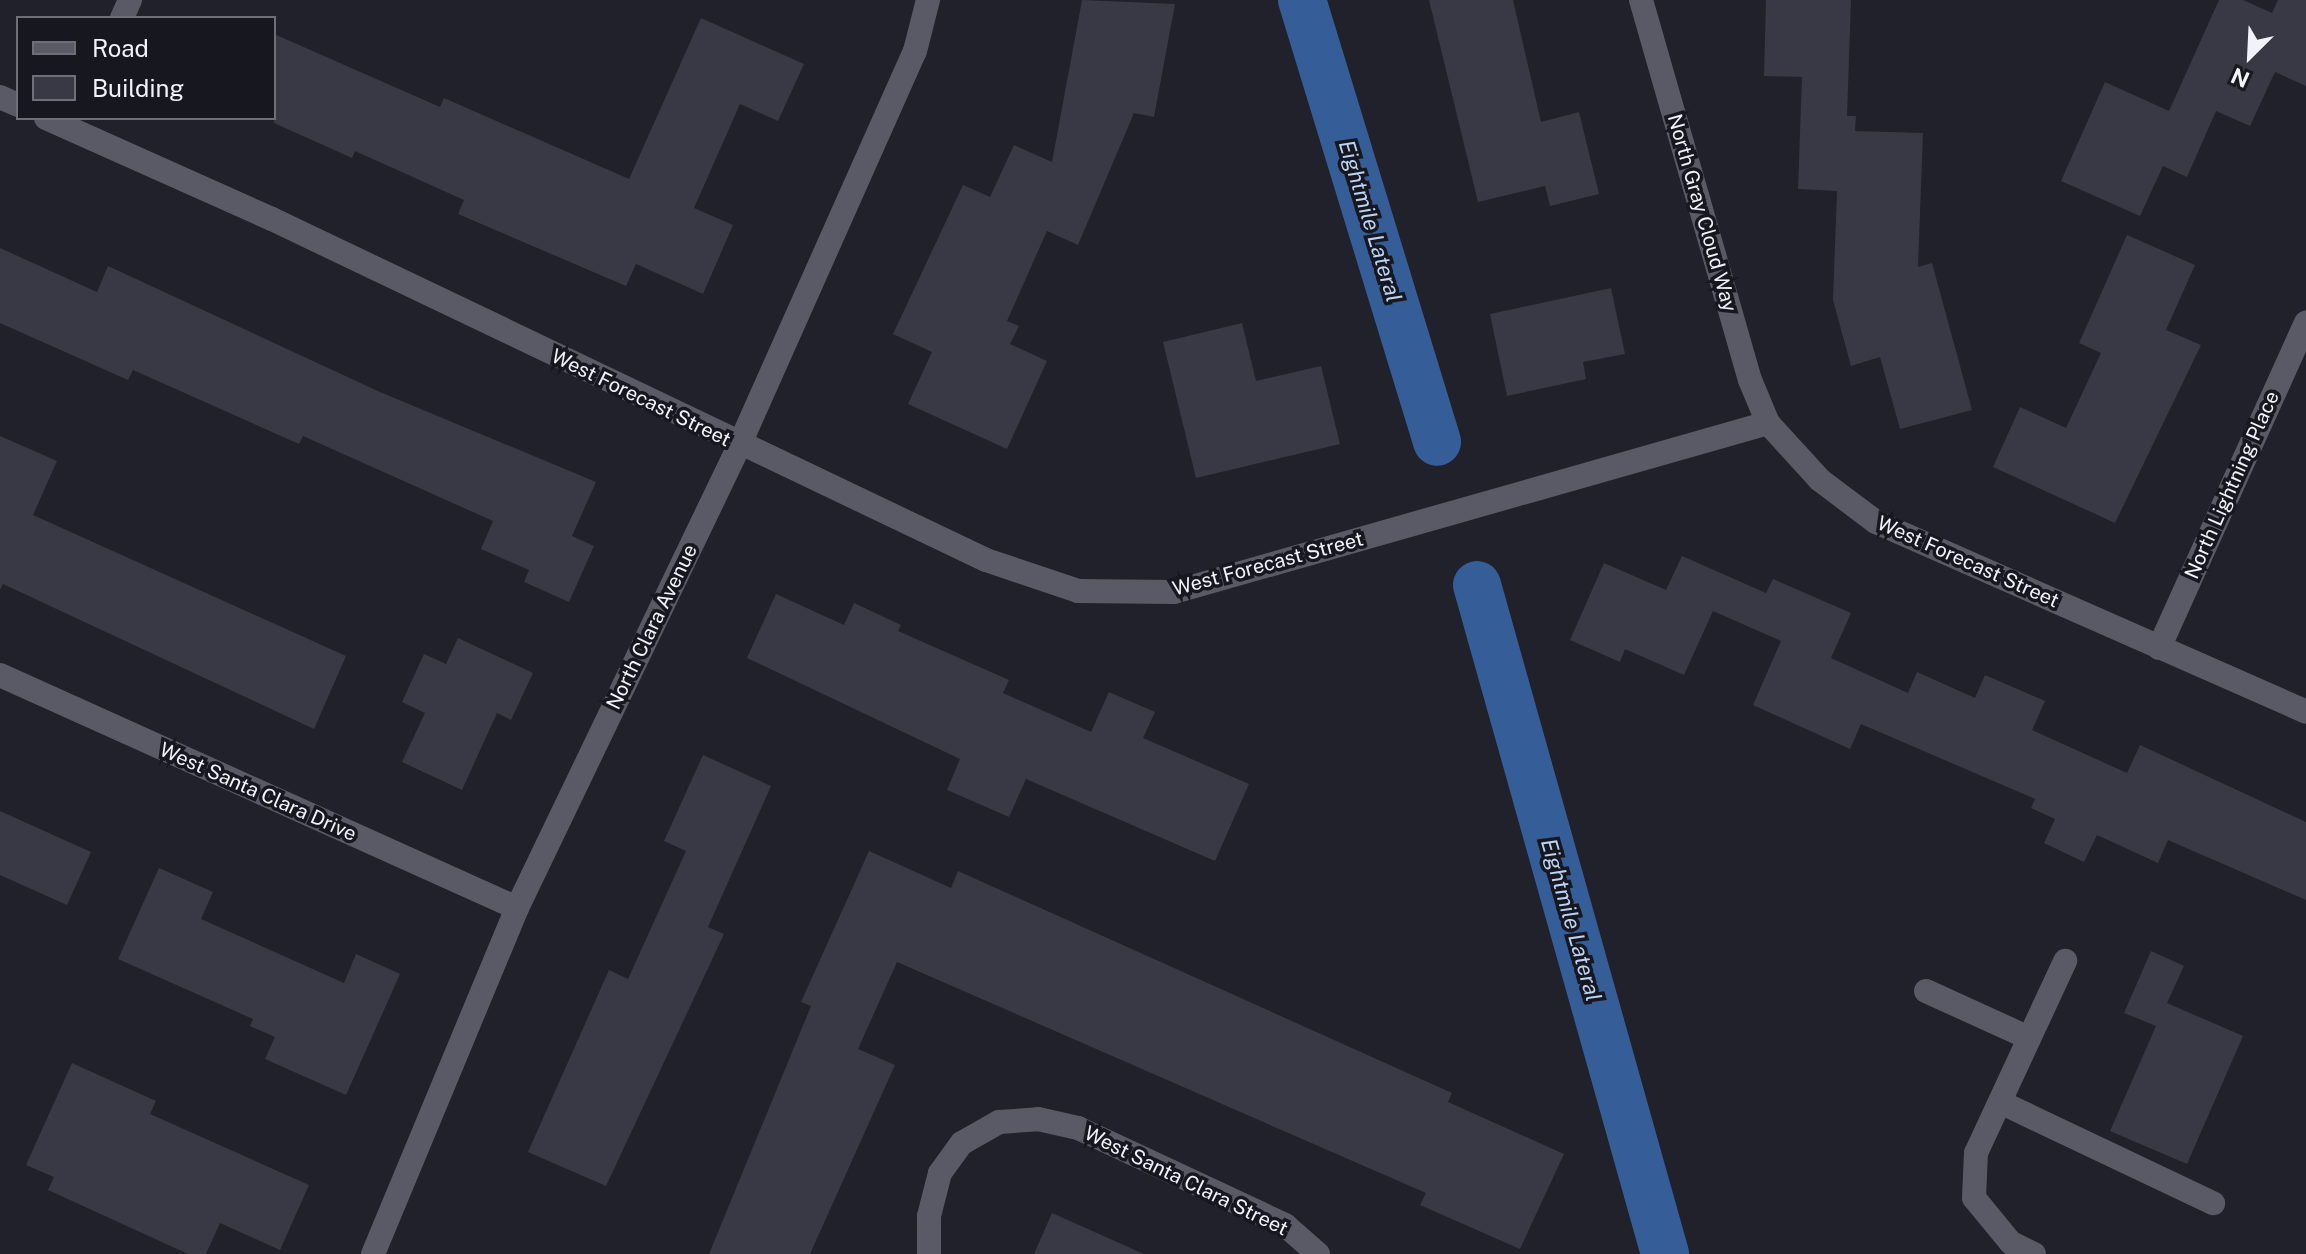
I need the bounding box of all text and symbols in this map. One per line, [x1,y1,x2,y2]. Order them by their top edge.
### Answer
legend [16,16,276,120]
north arrow [2210,16,2290,96]
text: Road [92,34,149,62]
text: N [2227,63,2253,93]
text: Building [92,74,184,102]
street label: North Gray Cloud Way [1662,111,1742,315]
water label: Eightmile Lateral [1333,137,1407,305]
street label: West Forecast Street [547,344,735,452]
street label: North Lightning Place [2180,387,2284,583]
street label: West Forecast Street [1873,511,2063,613]
street label: West Forecast Street [1170,527,1366,601]
street label: North Clara Avenue [602,540,702,714]
street label: West Santa Clara Drive [156,738,360,846]
water label: Eightmile Lateral [1535,836,1607,1004]
street label: West Santa Clara Street [1080,1121,1292,1241]

